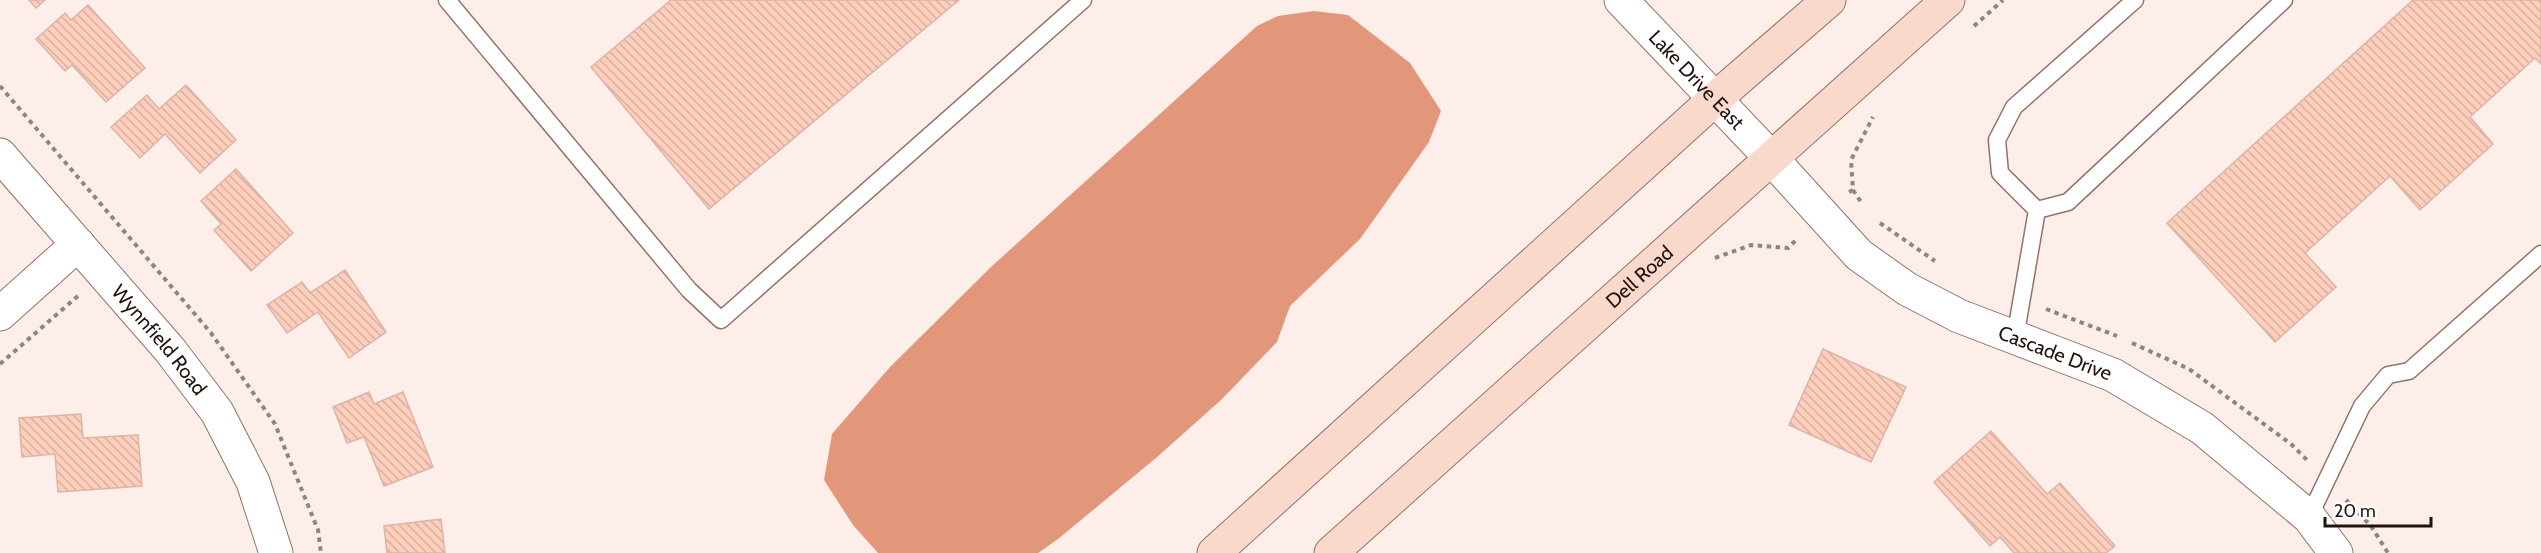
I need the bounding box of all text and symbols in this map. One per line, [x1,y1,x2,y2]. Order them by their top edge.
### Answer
street label: Lake Drive East [1644,25,1750,135]
street label: Dell Road [1601,240,1678,313]
street label: Wynnfield Road [107,280,212,400]
street label: Cascade Drive [1995,320,2115,385]
scale bar [2325,490,2432,528]
text: 20 m [2334,500,2376,522]

